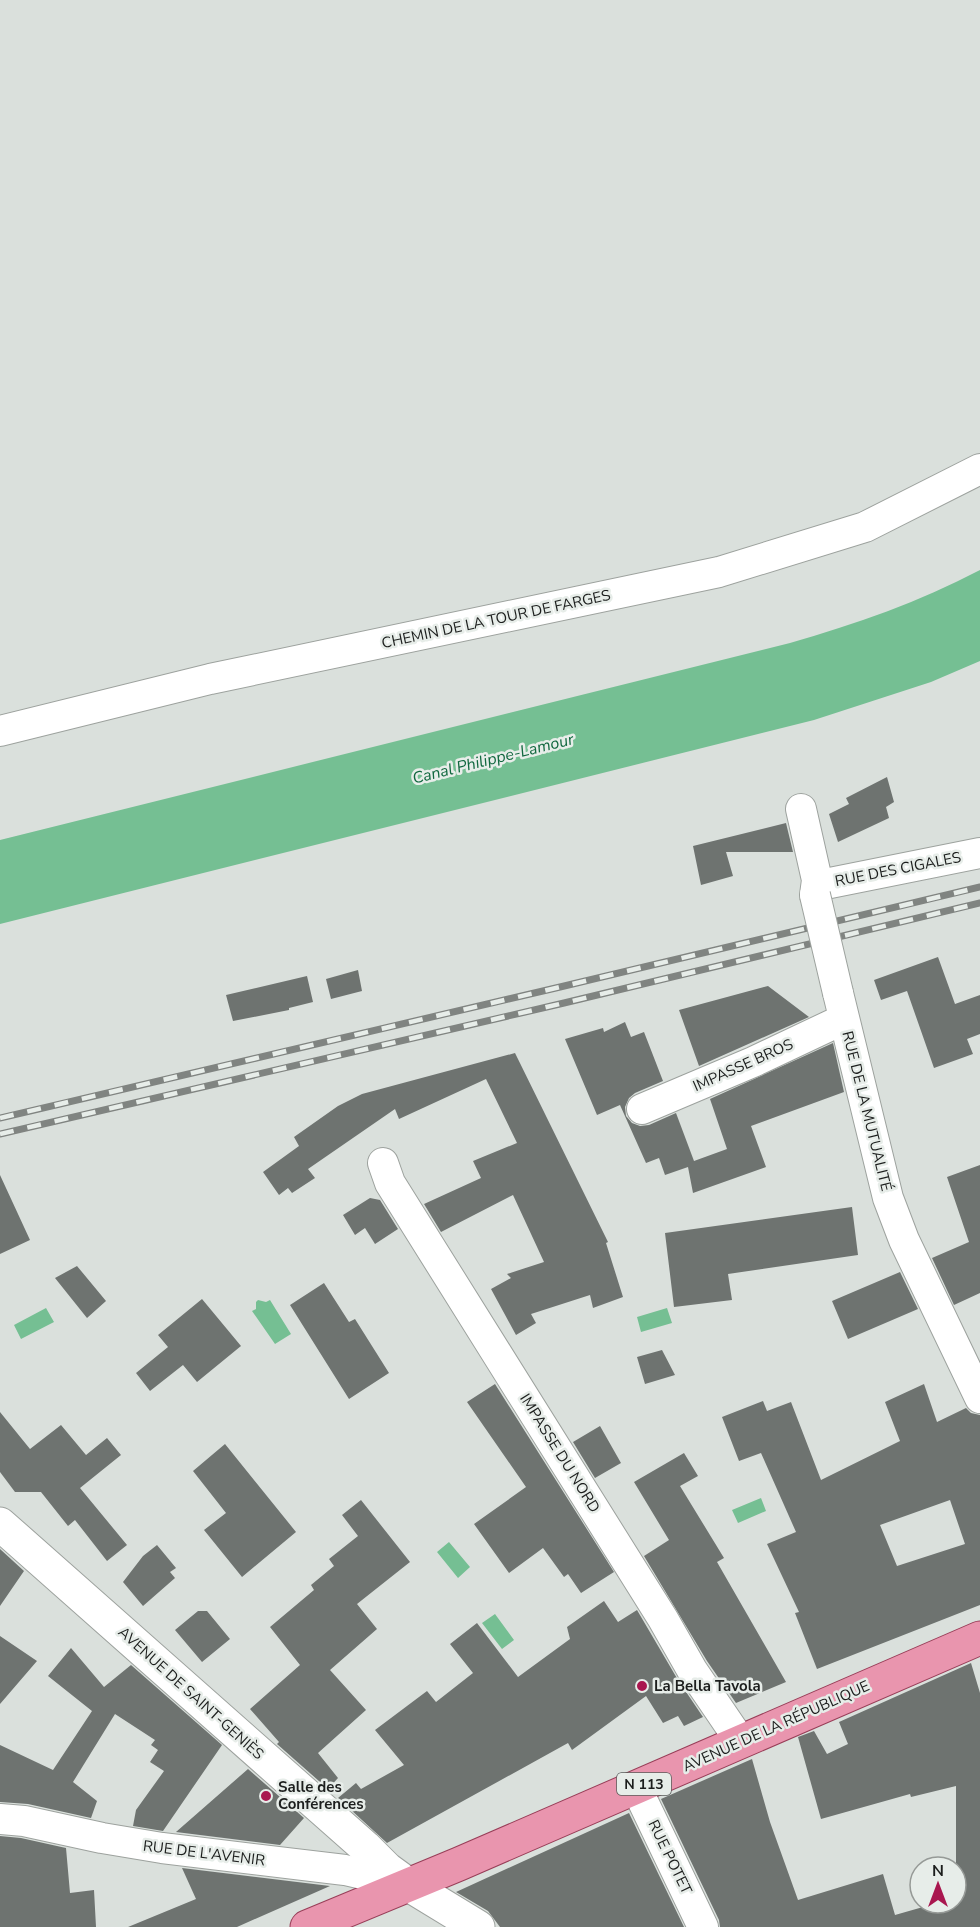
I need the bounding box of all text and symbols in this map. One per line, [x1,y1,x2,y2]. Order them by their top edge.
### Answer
street label: CHEMIN DE LA TOUR DE FARGES [380,585,612,653]
water label: Canal Philippe-Lamour [410,728,577,790]
street label: RUE DES CIGALES [833,847,963,891]
street label: RUE DE LA MUTUALITÉ [837,1029,897,1193]
street label: IMPASSE BROS [690,1034,796,1096]
street label: IMPASSE DU NORD [515,1390,605,1516]
street label: AVENUE DE SAINT-GENIÈS [114,1622,268,1764]
place label: La Bella Tavola [654,1676,761,1696]
street label: AVENUE DE LA RÉPUBLIQUE [679,1676,873,1776]
marker: La Bella Tavola [635,1679,649,1693]
road number: N 113 [617,1773,671,1795]
place label: Salle des Conférences [278,1777,364,1814]
marker: Salle des Conférences [259,1789,273,1803]
street label: RUE POTET [643,1816,697,1898]
street label: RUE DE L'AVENIR [142,1836,266,1870]
north arrow [908,1855,968,1915]
text: N [932,1860,944,1882]

